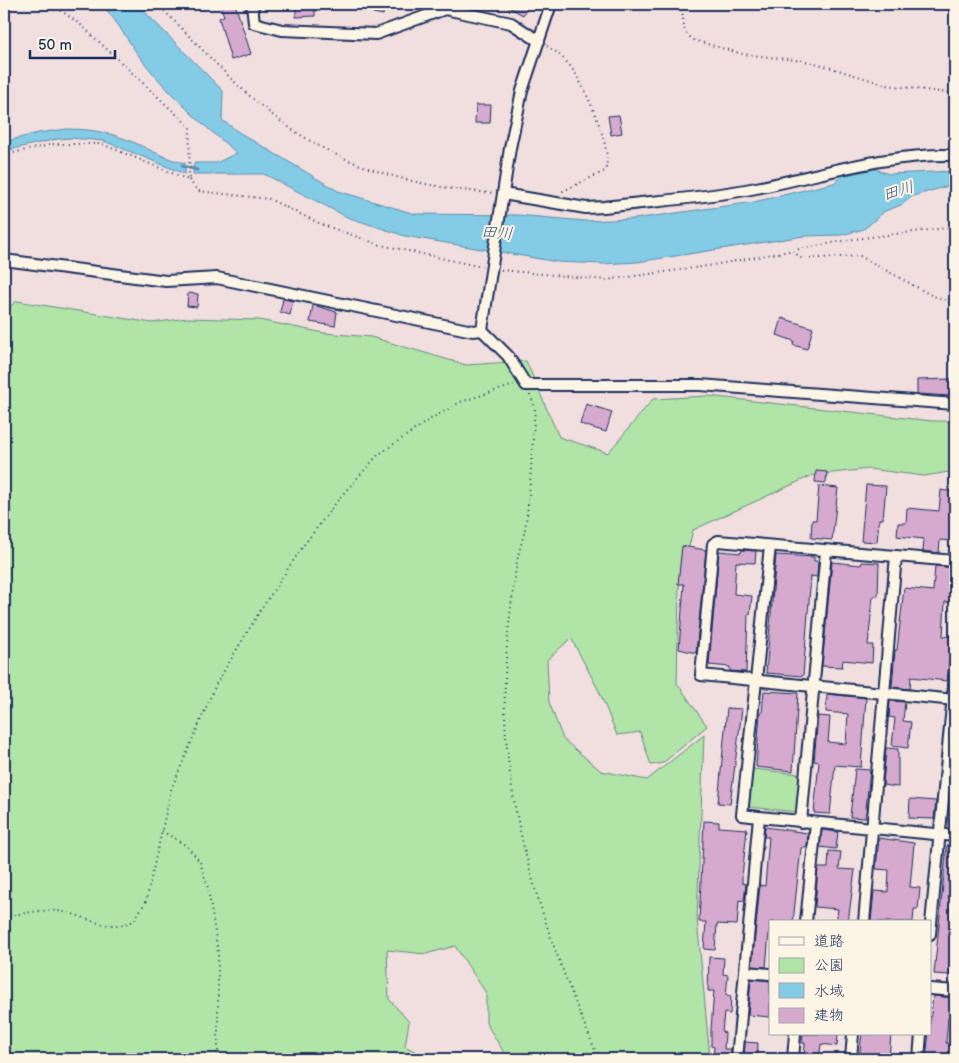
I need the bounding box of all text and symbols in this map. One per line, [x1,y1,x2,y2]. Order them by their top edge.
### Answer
scale bar [30,28,115,60]
text: 50 m [38,36,72,55]
water label: 田川 [880,178,917,205]
water label: 田川 [480,223,514,244]
legend [769,920,932,1036]
text: 道路 [814,932,844,951]
text: 公園 [814,956,844,975]
text: 水域 [814,982,844,1001]
text: 建物 [814,1006,844,1025]

